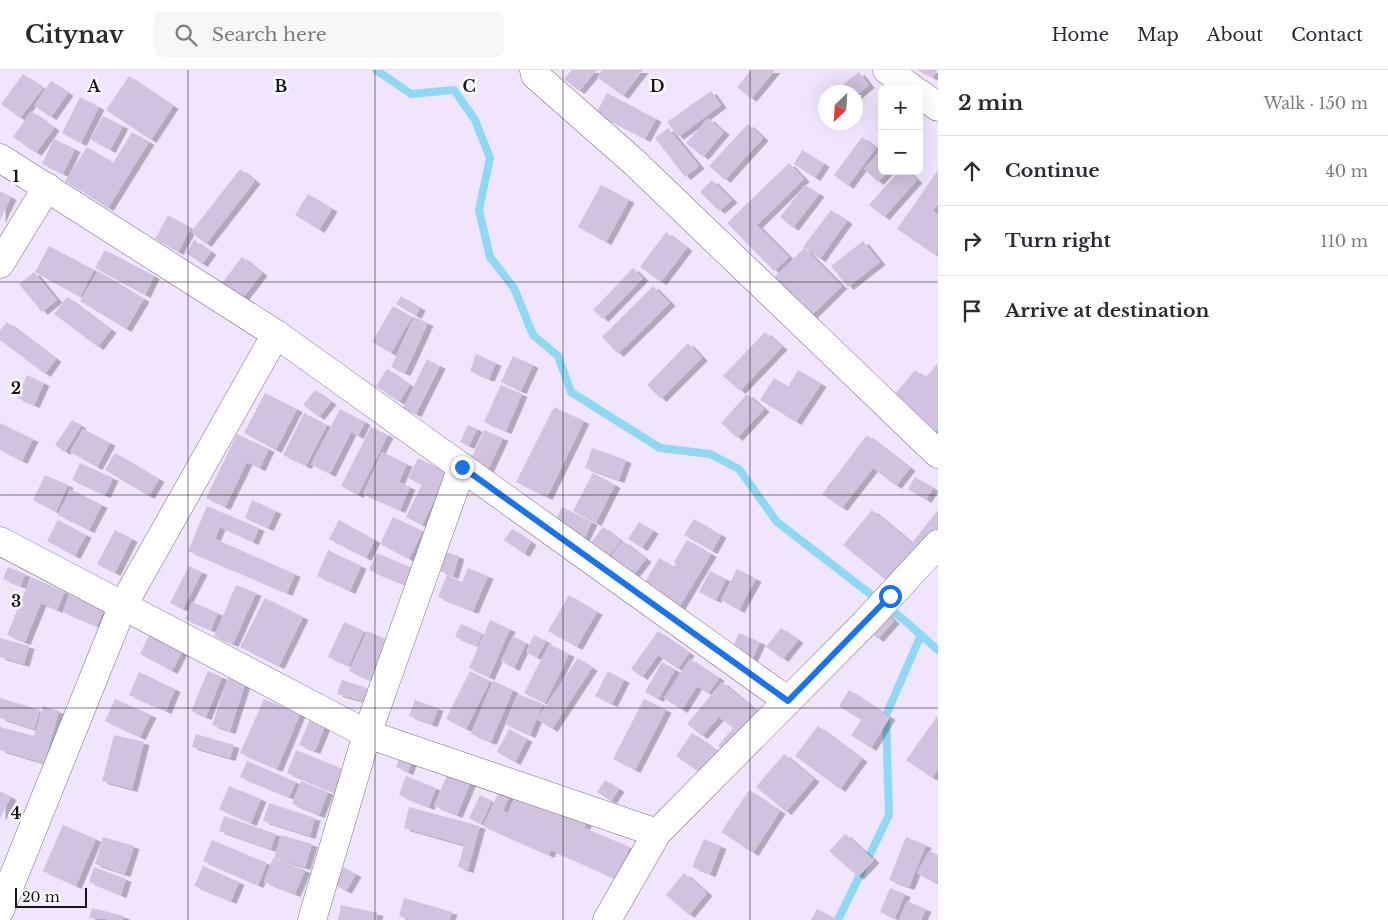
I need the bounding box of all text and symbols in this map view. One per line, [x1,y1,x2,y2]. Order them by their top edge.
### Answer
search box [154,12,504,57]
text: Citynav [25,20,124,49]
icon: search [172,21,200,49]
text: Search here [212,23,327,46]
text: Home [1051,24,1109,46]
text: Map [1137,24,1179,46]
text: About [1207,24,1263,46]
text: Contact [1291,24,1363,46]
text: A [87,76,102,96]
text: B [275,76,288,96]
text: C [462,76,476,96]
text: D [650,76,664,96]
north arrow [818,85,863,130]
map controls [878,85,923,175]
button: + [878,85,923,130]
text: 2 min [958,90,1023,116]
text: Walk · 150 m [1264,93,1368,113]
button: − [878,130,923,175]
icon: ahead [958,157,986,185]
text: Continue [1005,159,1100,182]
text: 40 m [1325,161,1368,181]
text: 1 [13,166,20,186]
icon: right [958,227,986,255]
text: Turn right [1005,229,1111,252]
text: 110 m [1321,231,1368,251]
icon: arrive [958,297,986,325]
text: Arrive at destination [1005,299,1209,322]
text: 2 [11,378,21,398]
route end [451,456,474,479]
route start [879,585,902,608]
text: 3 [11,591,21,611]
text: 4 [11,803,21,823]
scale bar [15,885,88,908]
text: 20 m [22,888,60,906]

